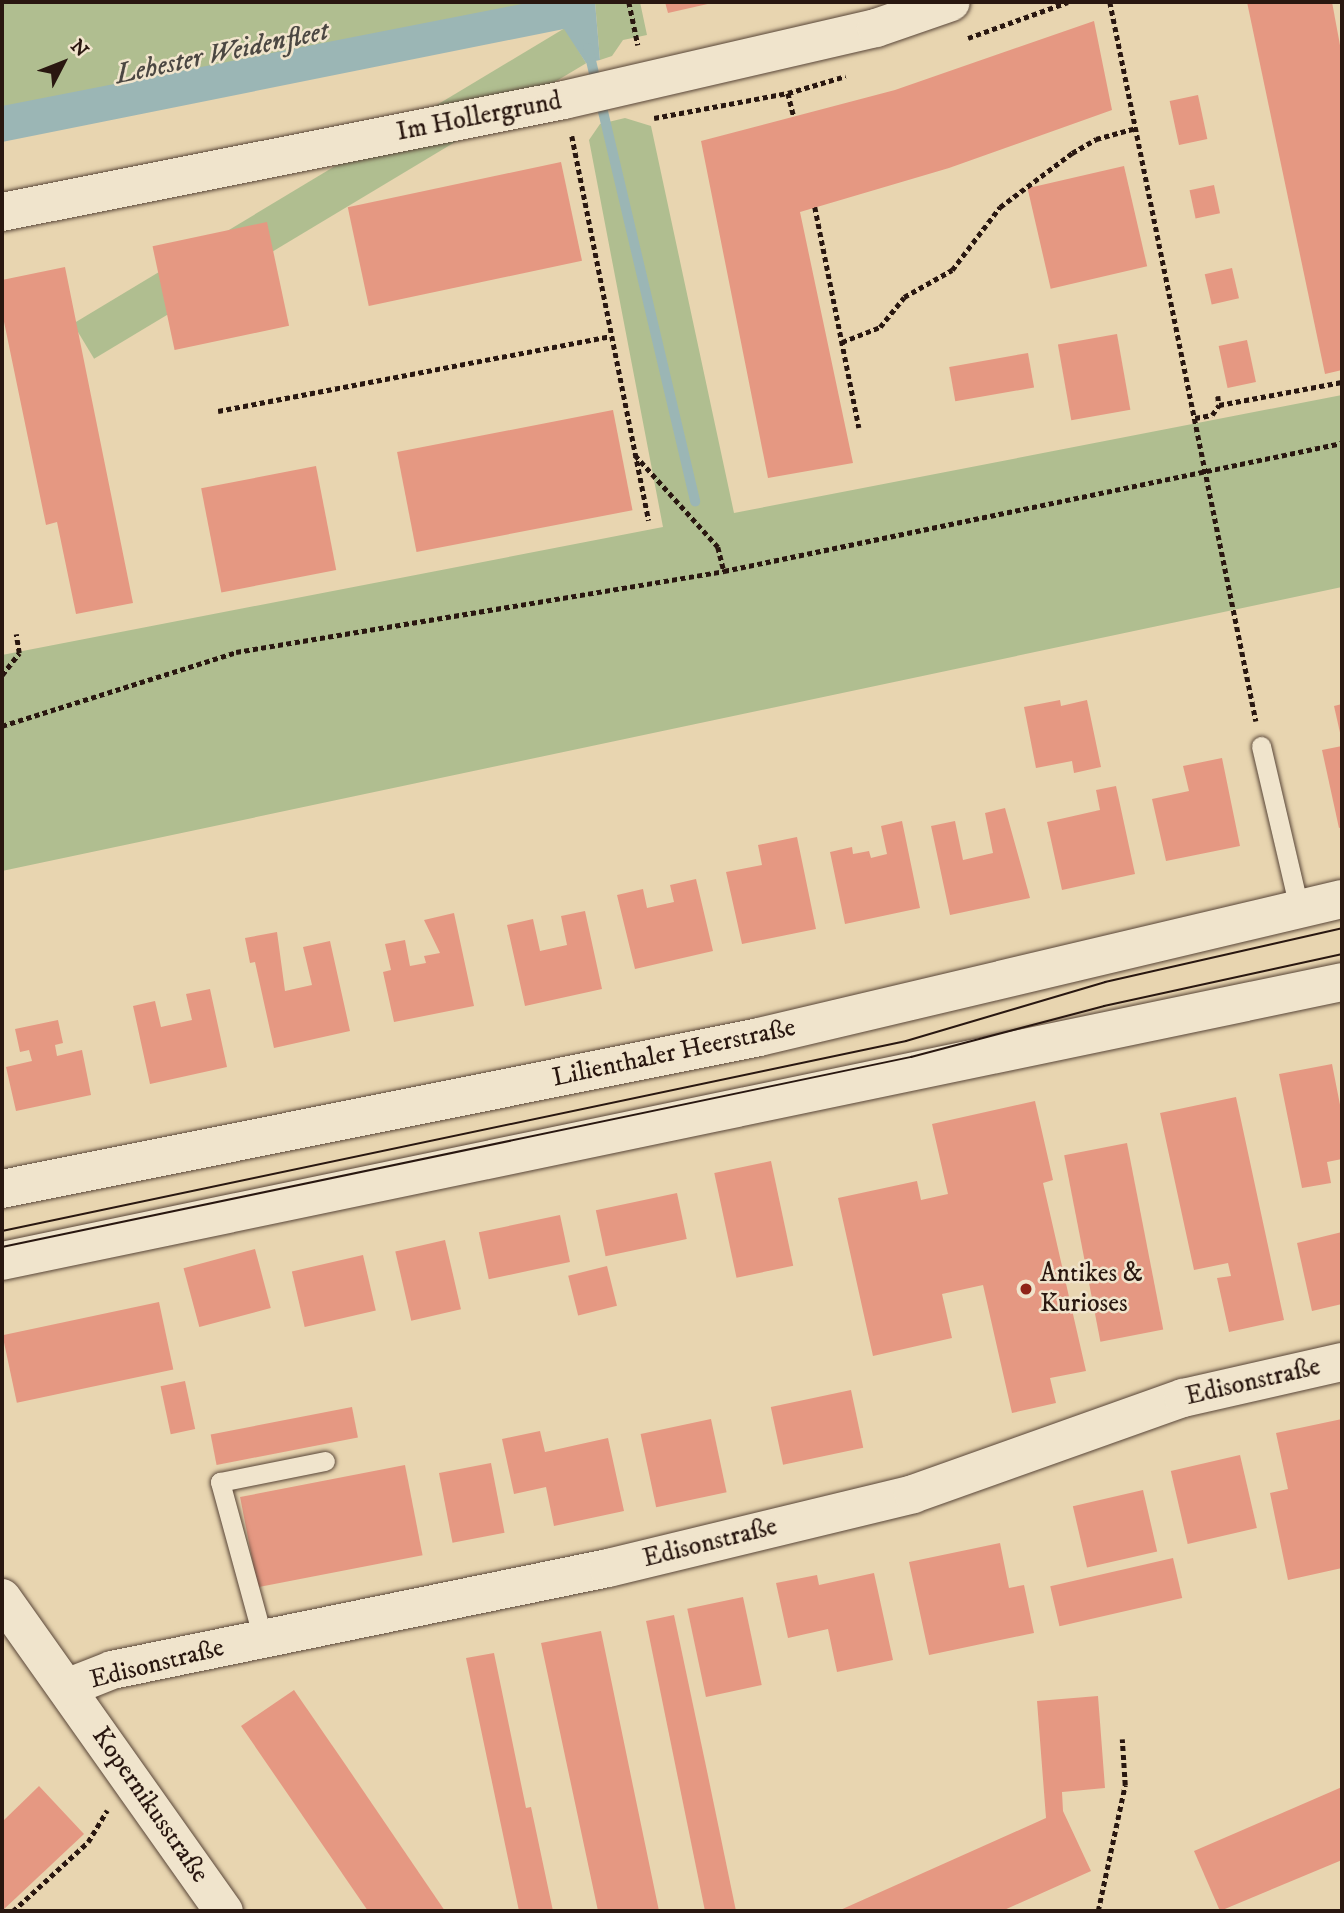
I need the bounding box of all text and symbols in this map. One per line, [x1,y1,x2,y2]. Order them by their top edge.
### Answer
water label: Lehester Weidenfleet [112,14,332,92]
north arrow [28,28,98,98]
text: N [65,35,93,62]
street label: Im Hollergrund [394,86,564,148]
street label: Lilienthaler Heerstraße [550,1012,798,1094]
place label: Antikes & Kurioses [1040,1258,1143,1320]
marker: Antikes & Kurioses [1018,1281,1034,1297]
street label: Edisonstraße [1183,1351,1323,1413]
street label: Edisonstraße [640,1511,780,1575]
street label: Edisonstraße [87,1632,227,1696]
street label: Kopernikusstraße [85,1721,215,1889]

